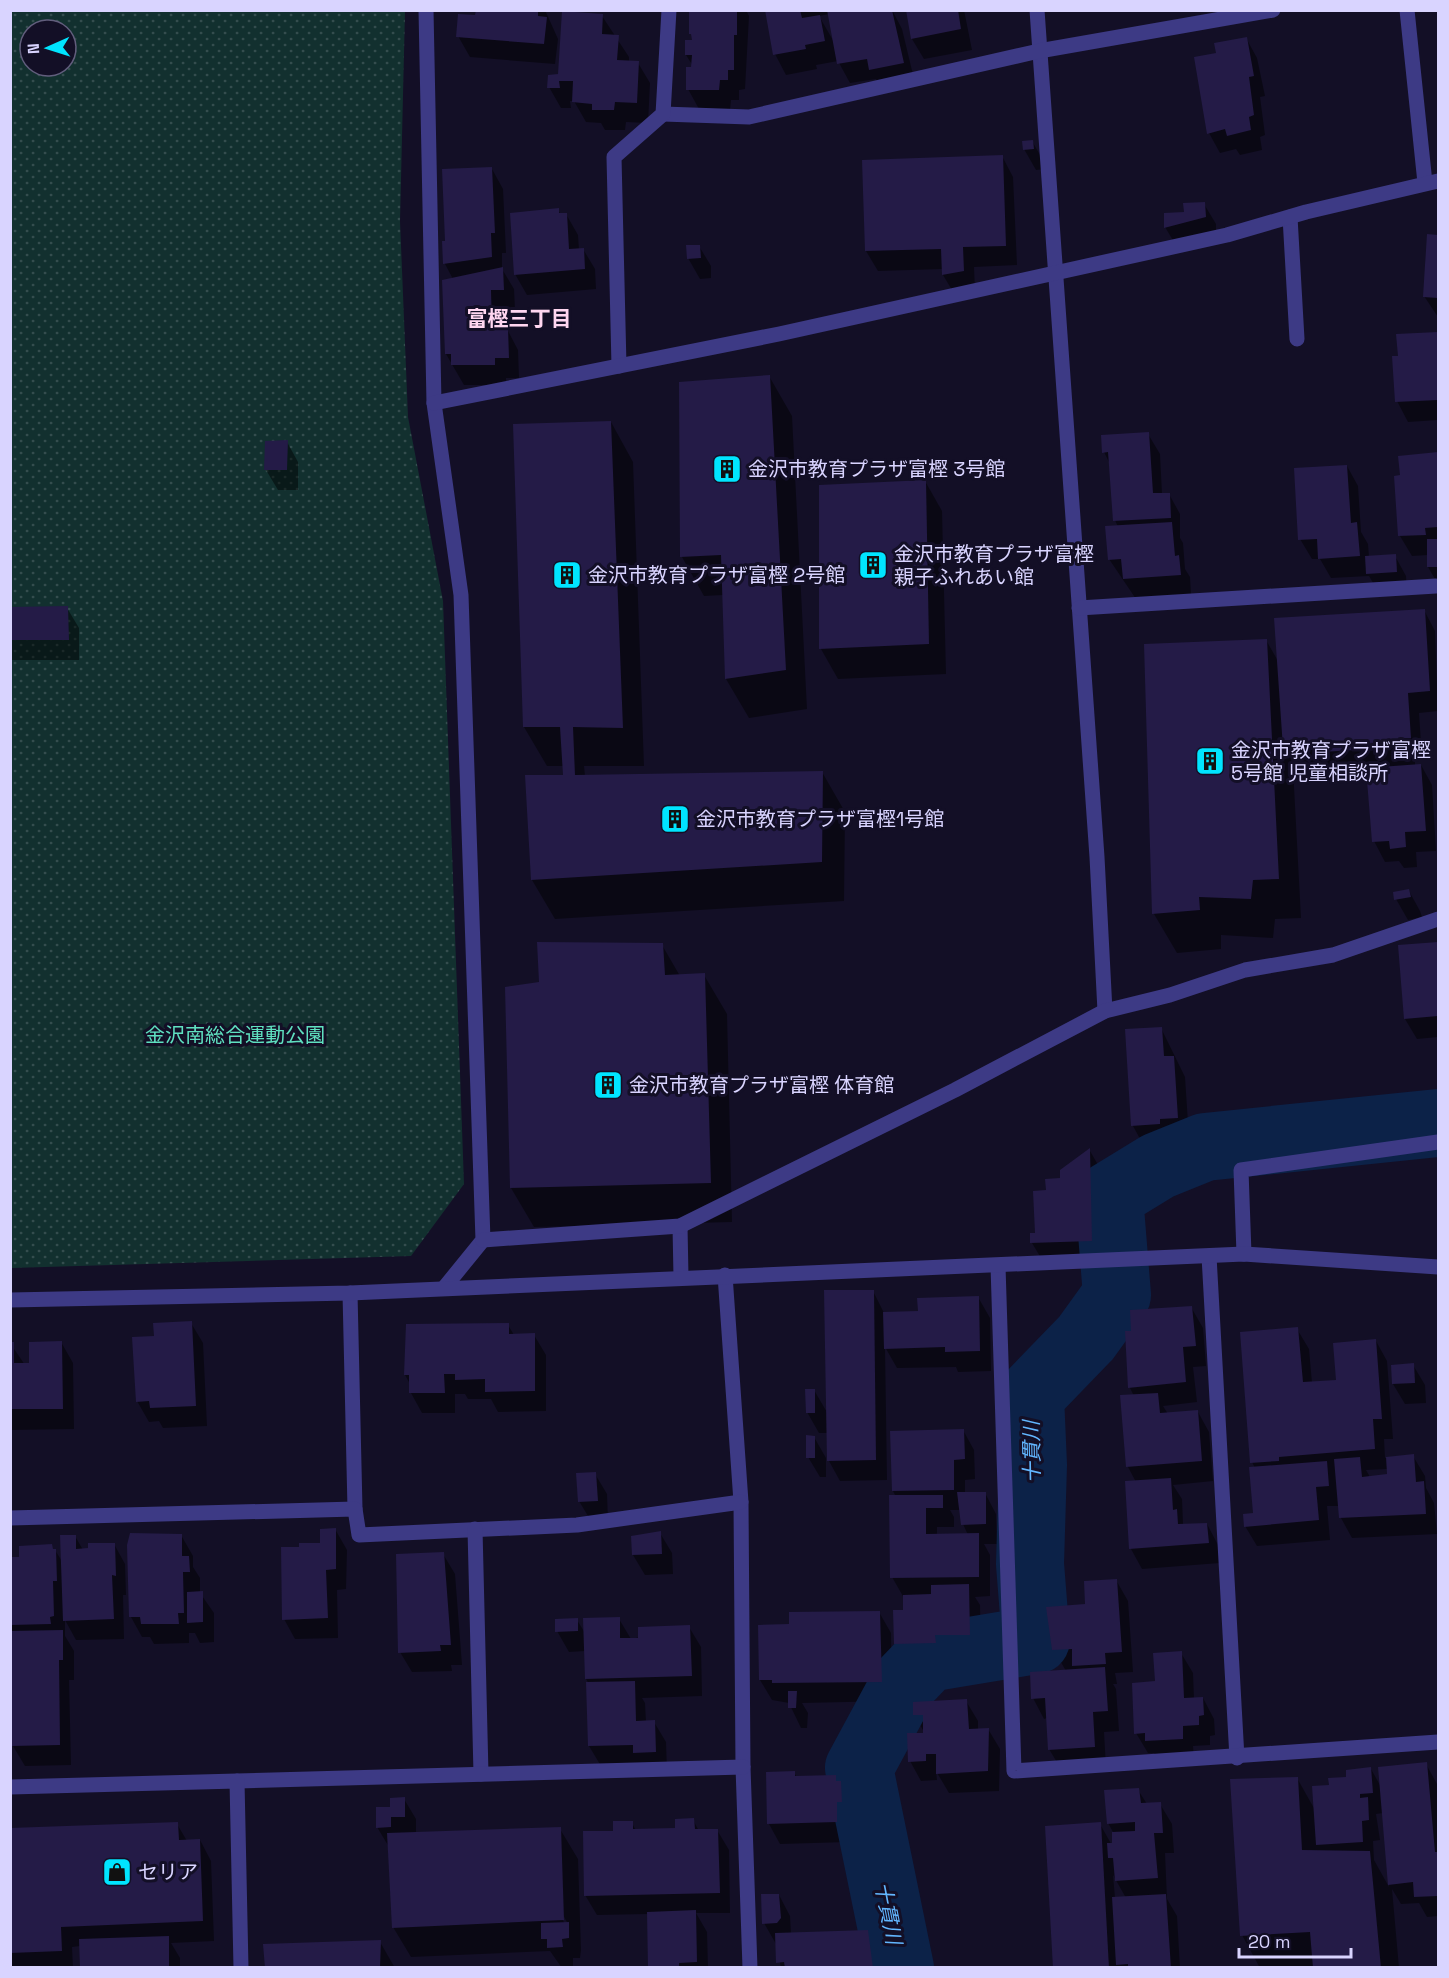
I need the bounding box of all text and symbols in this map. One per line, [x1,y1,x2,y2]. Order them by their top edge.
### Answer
north arrow [18,18,78,78]
text: N [23,43,44,55]
district label: 富樫三丁目 [467,305,572,332]
building icon: 金沢市教育プラザ富樫 3号館 [711,453,743,485]
place label: 金沢市教育プラザ富樫 3号館 [748,456,1005,482]
place label: 金沢市教育プラザ富樫 親子ふれあい館 [894,541,1094,590]
building icon: 金沢市教育プラザ富樫 親子ふれあい館 [857,549,889,581]
building icon: 金沢市教育プラザ富樫 2号館 [551,559,583,591]
place label: 金沢市教育プラザ富樫 2号館 [588,562,845,588]
place label: 金沢市教育プラザ富樫 5号館 児童相談所 [1231,737,1431,786]
building icon: 金沢市教育プラザ富樫 5号館 児童相談所 [1194,745,1226,777]
building icon: 金沢市教育プラザ富樫1号館 [659,803,691,835]
place label: 金沢市教育プラザ富樫1号館 [696,806,944,832]
park label: 金沢南総合運動公園 [145,1022,325,1048]
building icon: 金沢市教育プラザ富樫 体育館 [592,1069,624,1101]
place label: 金沢市教育プラザ富樫 体育館 [629,1072,894,1098]
water label: 十貫川 [1017,1418,1046,1484]
shop icon: セリア [101,1856,133,1888]
place label: セリア [138,1859,198,1885]
water label: 十貫川 [869,1879,908,1948]
scale bar [1239,1921,1352,1959]
text: 20 m [1248,1930,1291,1953]

